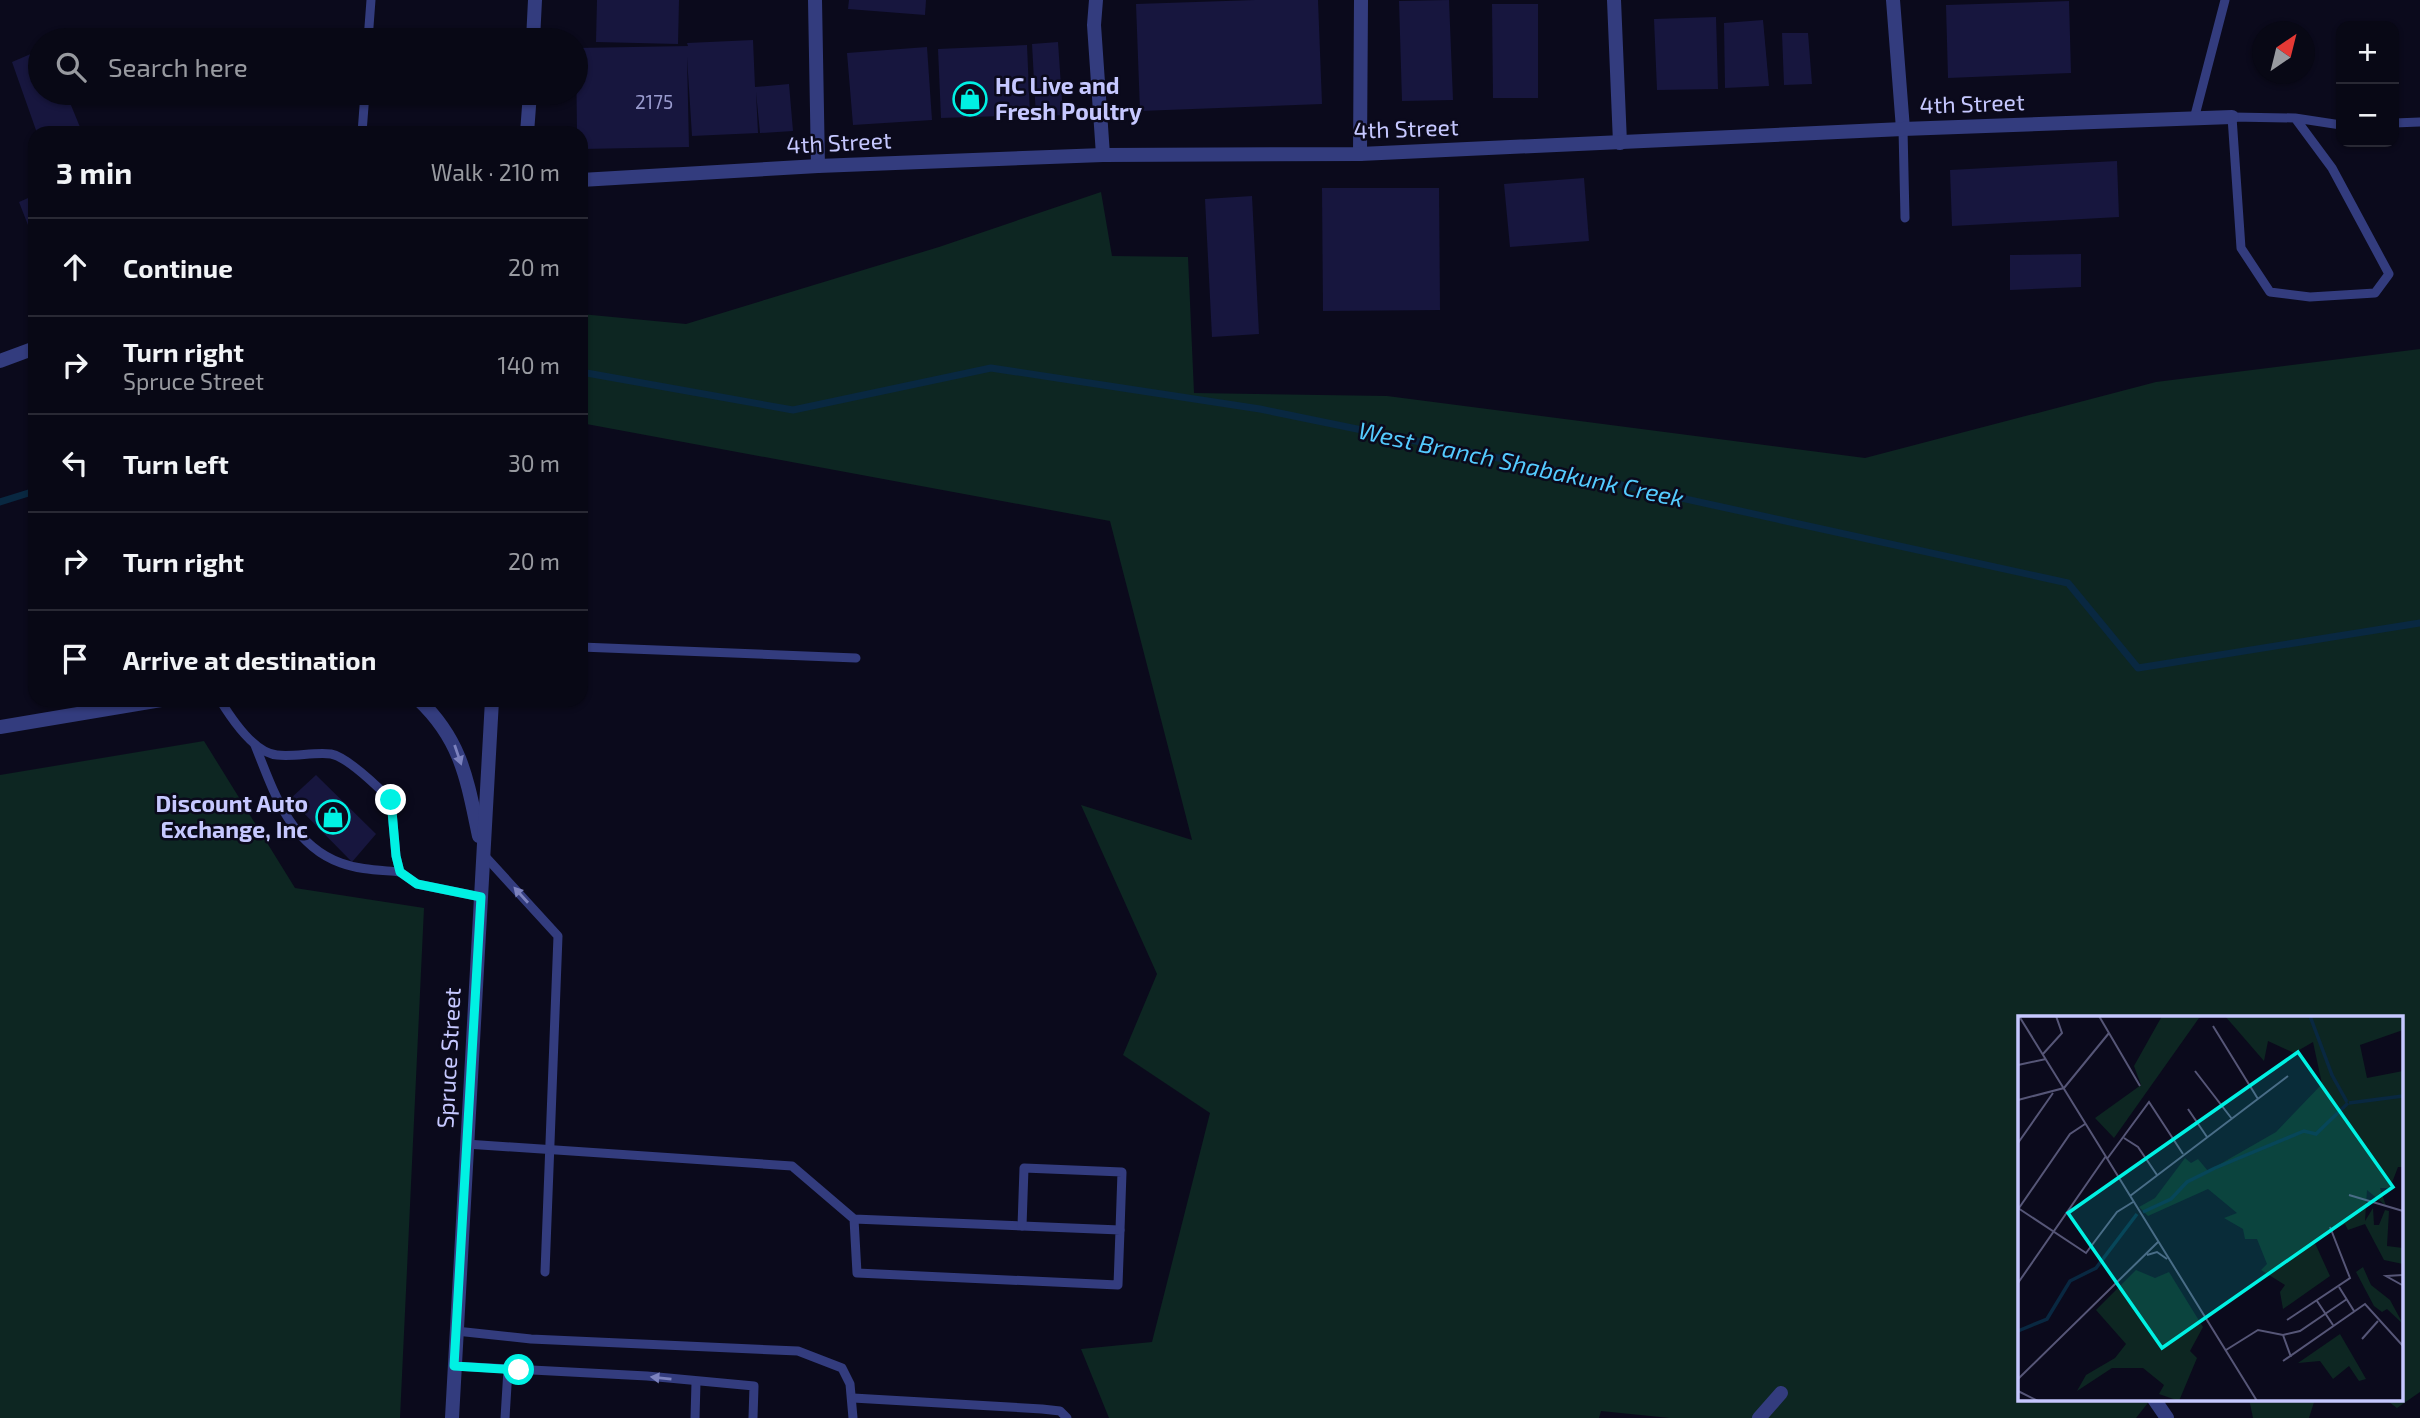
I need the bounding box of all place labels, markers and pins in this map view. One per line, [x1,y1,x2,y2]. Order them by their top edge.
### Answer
place label: HC Live and Fresh Poultry [995,71,1142,125]
shop icon: HC Live and Fresh Poultry [951,80,989,118]
place label: Discount Auto Exchange, Inc [156,789,308,843]
shop icon: Discount Auto Exchange, Inc [314,798,352,836]

